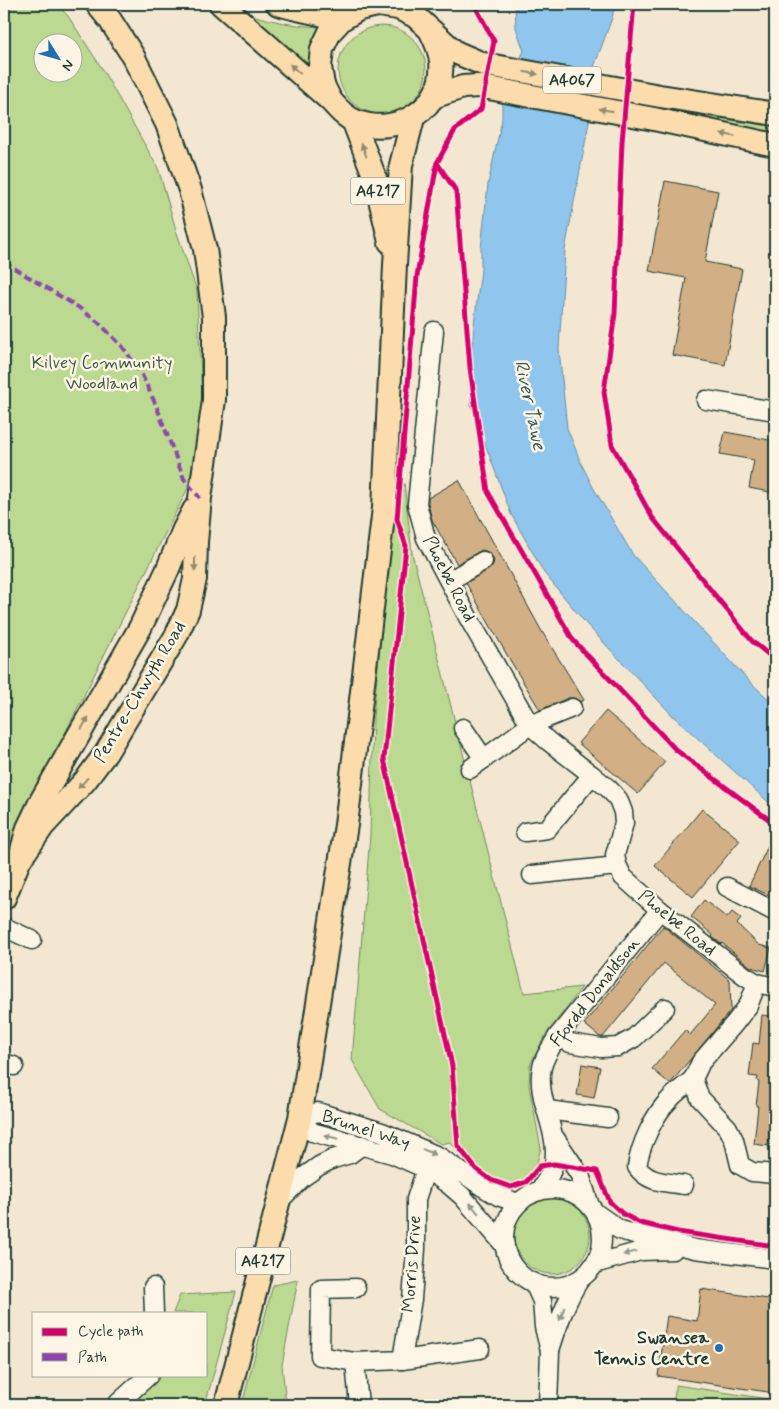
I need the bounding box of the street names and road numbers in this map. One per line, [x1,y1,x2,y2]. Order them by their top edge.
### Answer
road number: A4067 [543,66,601,94]
road number: A4217 [350,178,406,205]
street label: Phoebe Road [417,532,481,626]
street label: Pentre-Chwyth Road [88,617,192,767]
street label: Phoebe Road [633,884,721,962]
street label: Ffordd Donaldson [545,932,647,1053]
street label: Brunel Way [319,1104,413,1156]
street label: Morris Drive [397,1215,427,1313]
road number: A4217 [236,1248,290,1274]

